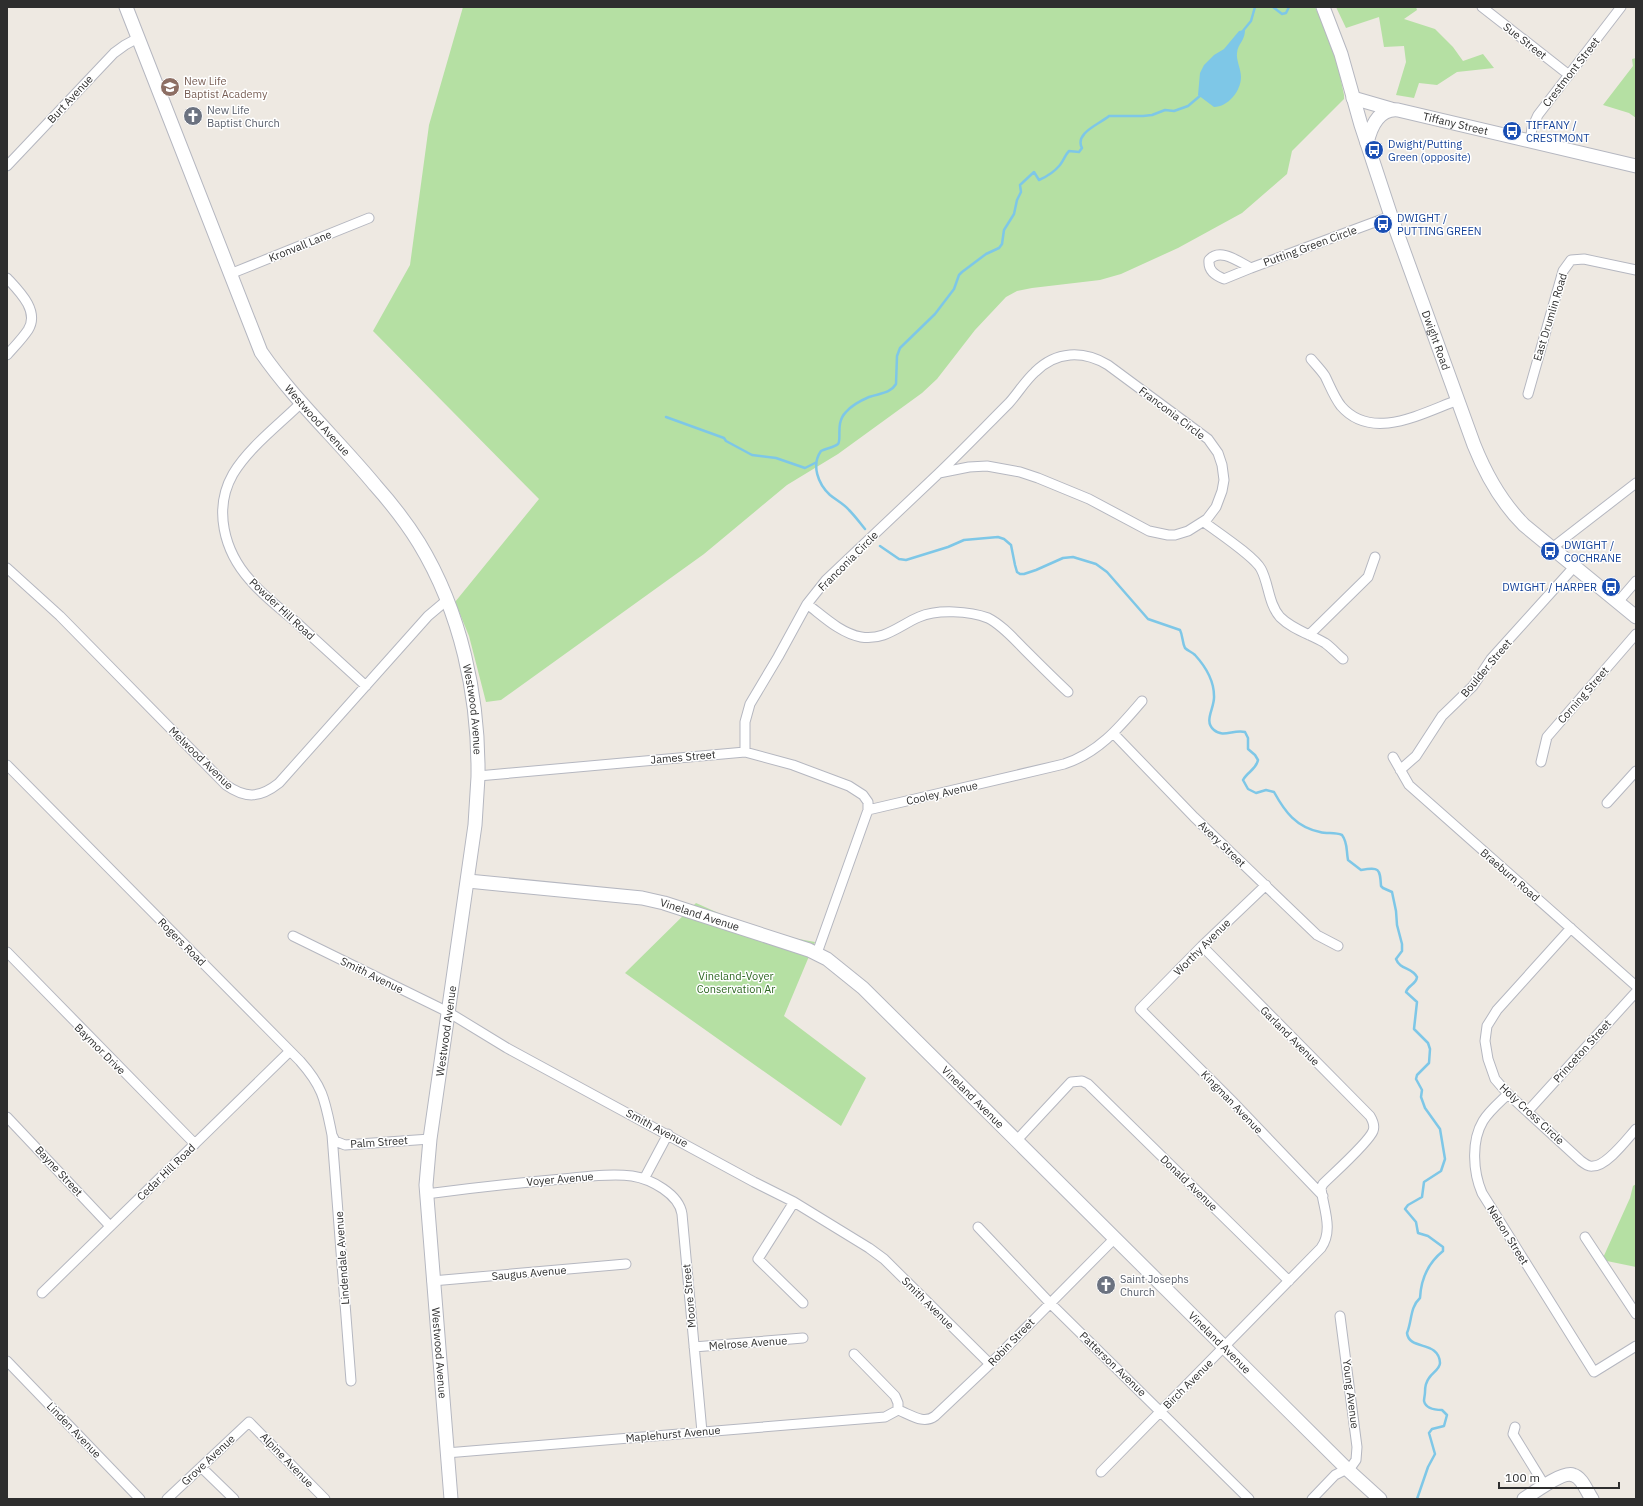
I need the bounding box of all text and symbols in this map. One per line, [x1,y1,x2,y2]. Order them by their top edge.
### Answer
street label: Sue Street [1500,20,1550,62]
street label: Crestmont Street [1539,34,1603,110]
street label: Burt Avenue [44,72,96,126]
place label: New Life Baptist Academy [184,74,268,101]
school or university icon: New Life Baptist Academy [159,76,181,98]
place label: New Life Baptist Church [207,103,280,130]
church icon: New Life Baptist Church [182,105,204,127]
street label: Tiffany Street [1421,109,1490,138]
place label: TIFFANY / CRESTMONT [1526,118,1590,145]
bus stop icon: TIFFANY / CRESTMONT [1501,120,1523,142]
place label: Dwight/Putting Green (opposite) [1388,137,1471,164]
bus stop icon: Dwight/Putting Green (opposite) [1363,139,1385,161]
place label: DWIGHT / PUTTING GREEN [1397,211,1482,238]
bus stop icon: DWIGHT / PUTTING GREEN [1372,213,1394,235]
street label: Putting Green Circle [1261,223,1359,269]
street label: Kronvall Lane [267,227,333,265]
street label: East Drumlin Road [1530,271,1570,363]
street label: Dwight Road [1419,308,1453,372]
street label: Westwood Avenue [282,382,353,459]
street label: Franconia Circle [1136,384,1208,442]
street label: Franconia Circle [815,528,881,594]
place label: DWIGHT / COCHRANE [1564,538,1621,565]
bus stop icon: DWIGHT / COCHRANE [1539,540,1561,562]
street label: Powder Hill Road [246,575,318,643]
bus stop icon: DWIGHT / HARPER [1600,576,1622,598]
place label: DWIGHT / HARPER [1502,580,1597,594]
street label: Boulder Street [1458,636,1515,700]
street label: Westwood Avenue [460,663,485,755]
street label: Corning Street [1554,664,1612,726]
street label: Melwood Avenue [166,724,236,792]
street label: James Street [650,747,716,767]
street label: Cooley Avenue [905,778,979,808]
street label: Avery Street [1195,818,1249,870]
street label: Braeburn Road [1478,845,1542,905]
street label: Vineland Avenue [659,895,741,934]
street label: Rogers Road [155,915,209,969]
street label: Worthy Avenue [1171,916,1233,978]
street label: Smith Avenue [338,954,406,996]
park label: Vineland-Voyer Conservation Ar [697,969,775,996]
street label: Westwood Avenue [433,985,459,1077]
street label: Garland Avenue [1257,1003,1323,1069]
street label: Princeton Street [1550,1016,1614,1085]
street label: Baymor Drive [72,1021,128,1077]
street label: Vineland Avenue [939,1063,1007,1131]
street label: Kingman Avenue [1198,1067,1266,1137]
street label: Holy Cross Circle [1497,1080,1567,1148]
street label: Smith Avenue [624,1106,690,1150]
street label: Palm Street [350,1133,408,1151]
street label: Cedar Hill Road [134,1141,198,1203]
street label: Bayne Street [32,1143,86,1199]
street label: Donald Avenue [1157,1152,1221,1214]
street label: Voyer Avenue [526,1169,594,1189]
street label: Nelson Street [1484,1203,1532,1267]
street label: Lindendale Avenue [332,1211,352,1305]
street label: Saugus Avenue [491,1263,567,1283]
street label: Moore Street [679,1263,699,1329]
place label: Saint Josephs Church [1120,1272,1189,1299]
street label: Smith Avenue [899,1274,957,1332]
church icon: Saint Josephs Church [1095,1274,1117,1296]
street label: Westwood Avenue [429,1307,450,1399]
street label: Vineland Avenue [1185,1308,1254,1377]
street label: Robin Street [985,1315,1037,1369]
street label: Patterson Avenue [1077,1329,1149,1399]
street label: Melrose Avenue [708,1333,788,1353]
street label: Birch Avenue [1160,1356,1216,1412]
street label: Young Avenue [1340,1359,1362,1429]
street label: Linden Avenue [44,1399,104,1461]
street label: Maplehurst Avenue [625,1423,721,1445]
street label: Alpine Avenue [257,1430,317,1490]
street label: Grove Avenue [178,1432,238,1488]
scale bar [1499,1464,1619,1490]
text: 100 m [1505,1470,1540,1485]

